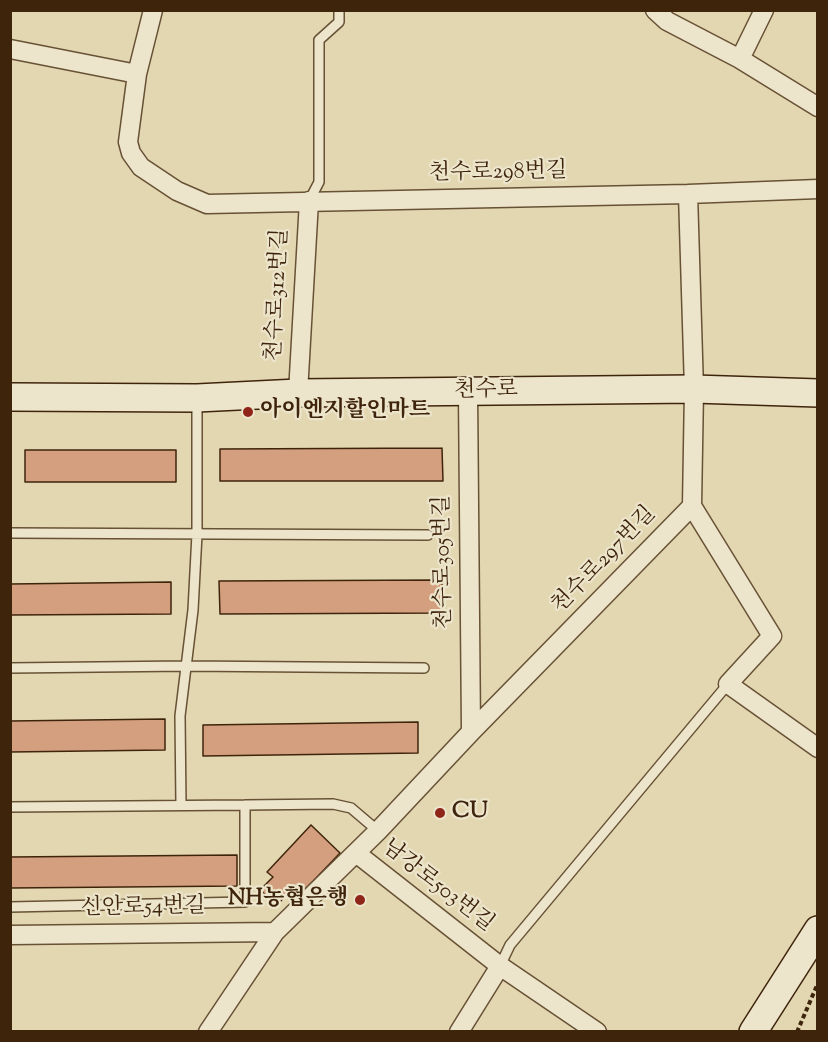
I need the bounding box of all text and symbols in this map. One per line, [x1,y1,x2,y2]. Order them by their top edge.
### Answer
street label: 천수로298번길 [429,160,567,188]
street label: 천수로312번길 [262,228,296,362]
street label: 천수로 [454,378,518,406]
place label: 아이엔지할인마트 [260,399,430,425]
marker: 아이엔지할인마트 [241,405,255,419]
street label: 천수로305번길 [431,495,459,629]
street label: 천수로297번길 [547,502,663,620]
place label: CU [452,800,488,826]
marker: CU [433,806,447,820]
street label: 남강로503번길 [376,835,498,939]
place label: NH농협은행 [228,887,348,913]
marker: NH농협은행 [353,893,367,907]
street label: 신안로54번길 [80,895,206,923]

